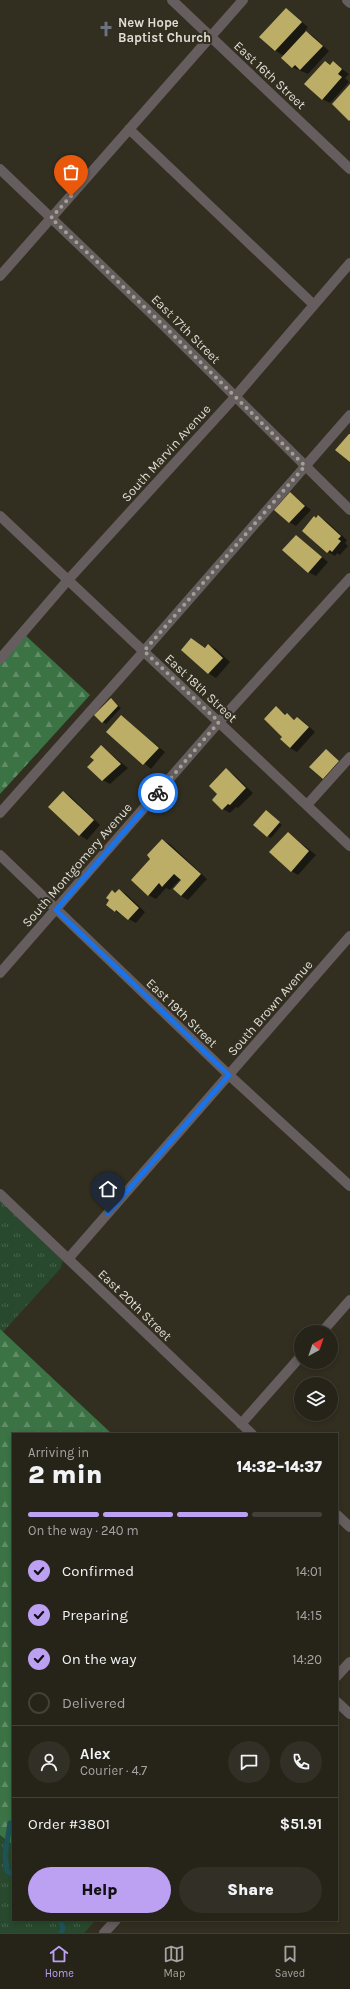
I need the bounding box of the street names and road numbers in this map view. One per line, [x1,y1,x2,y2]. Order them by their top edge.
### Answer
street label: East 16th Street [231,38,309,112]
street label: East 17th Street [148,291,224,367]
street label: South Marvin Avenue [118,401,214,505]
street label: East 18th Street [162,651,240,725]
street label: South Montgomery Avenue [19,800,135,930]
street label: South Brown Avenue [224,957,316,1059]
street label: East 19th Street [143,975,221,1051]
street label: East 20th Street [95,1266,175,1344]

